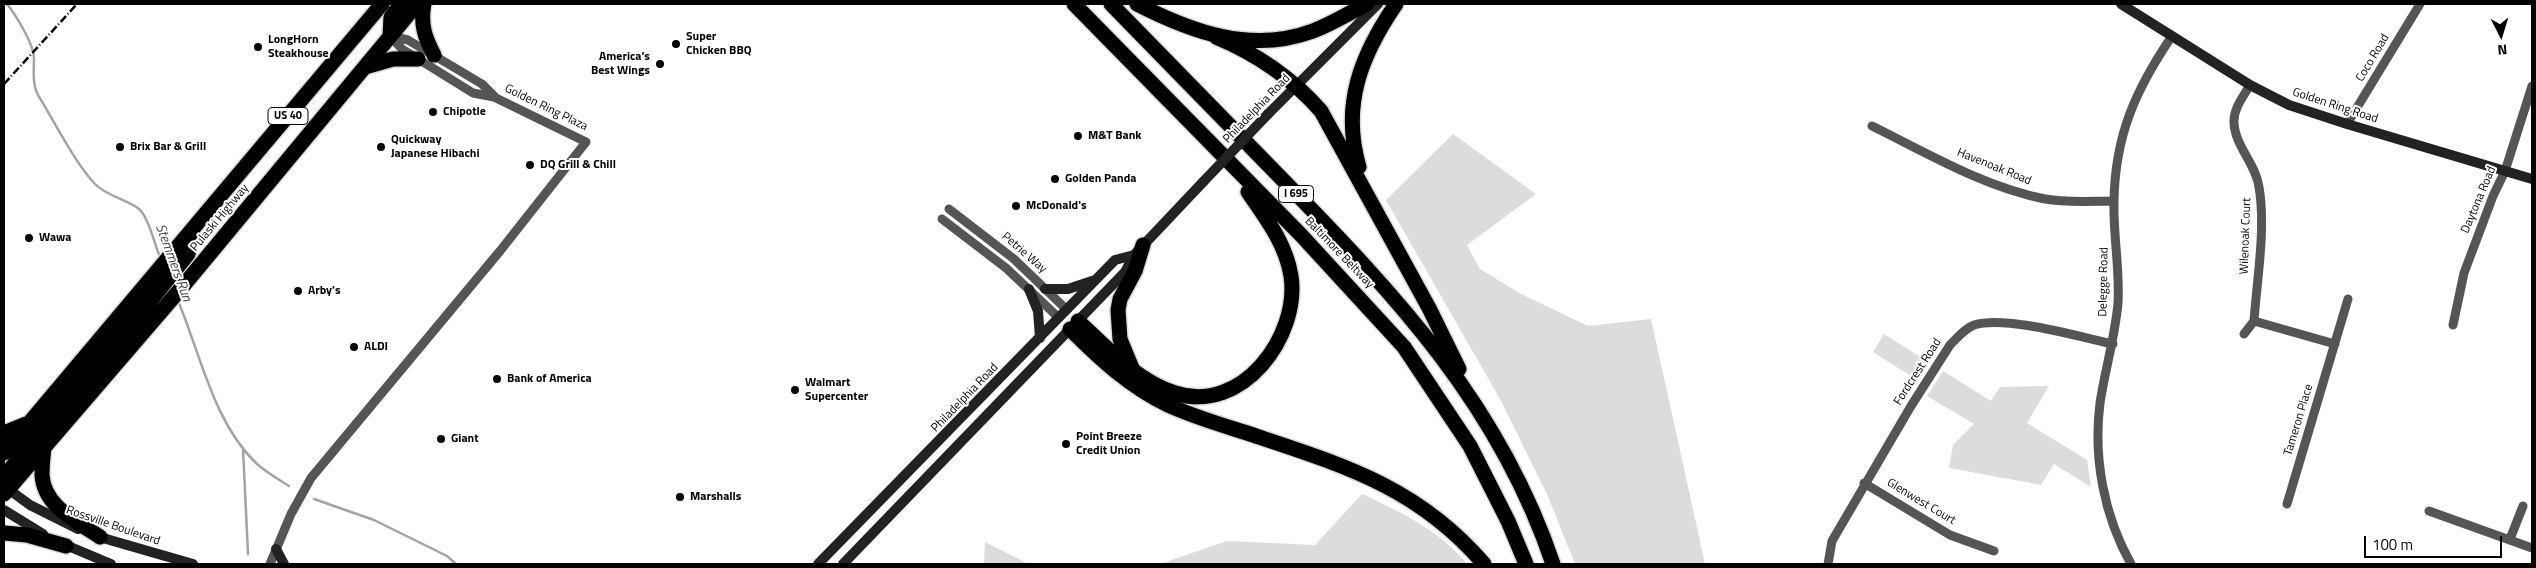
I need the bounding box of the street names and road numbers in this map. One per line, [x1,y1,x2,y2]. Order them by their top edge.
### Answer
street label: Coco Road [2353,32,2393,84]
street label: Philadelphia Road [1220,72,1294,146]
street label: Golden Ring Plaza [502,82,590,134]
street label: Golden Ring Road [2290,85,2380,127]
road number: US 40 [268,108,308,124]
street label: Havenoak Road [1955,146,2033,188]
street label: Daytona Road [2458,164,2500,236]
street label: Pulaski Highway [188,182,252,254]
road number: I 695 [1278,185,1314,202]
street label: Wilenoak Court [2237,197,2255,275]
street label: Baltimore Beltway [1301,214,1377,292]
street label: Petrie Way [999,230,1049,276]
street label: Delegge Road [2096,247,2112,317]
street label: Fordcrest Road [1891,336,1945,408]
street label: Philadelphia Road [928,361,1002,435]
street label: Tameron Place [2281,383,2317,457]
street label: Glenwest Court [1884,476,1958,528]
street label: Rossville Boulevard [64,503,162,549]

